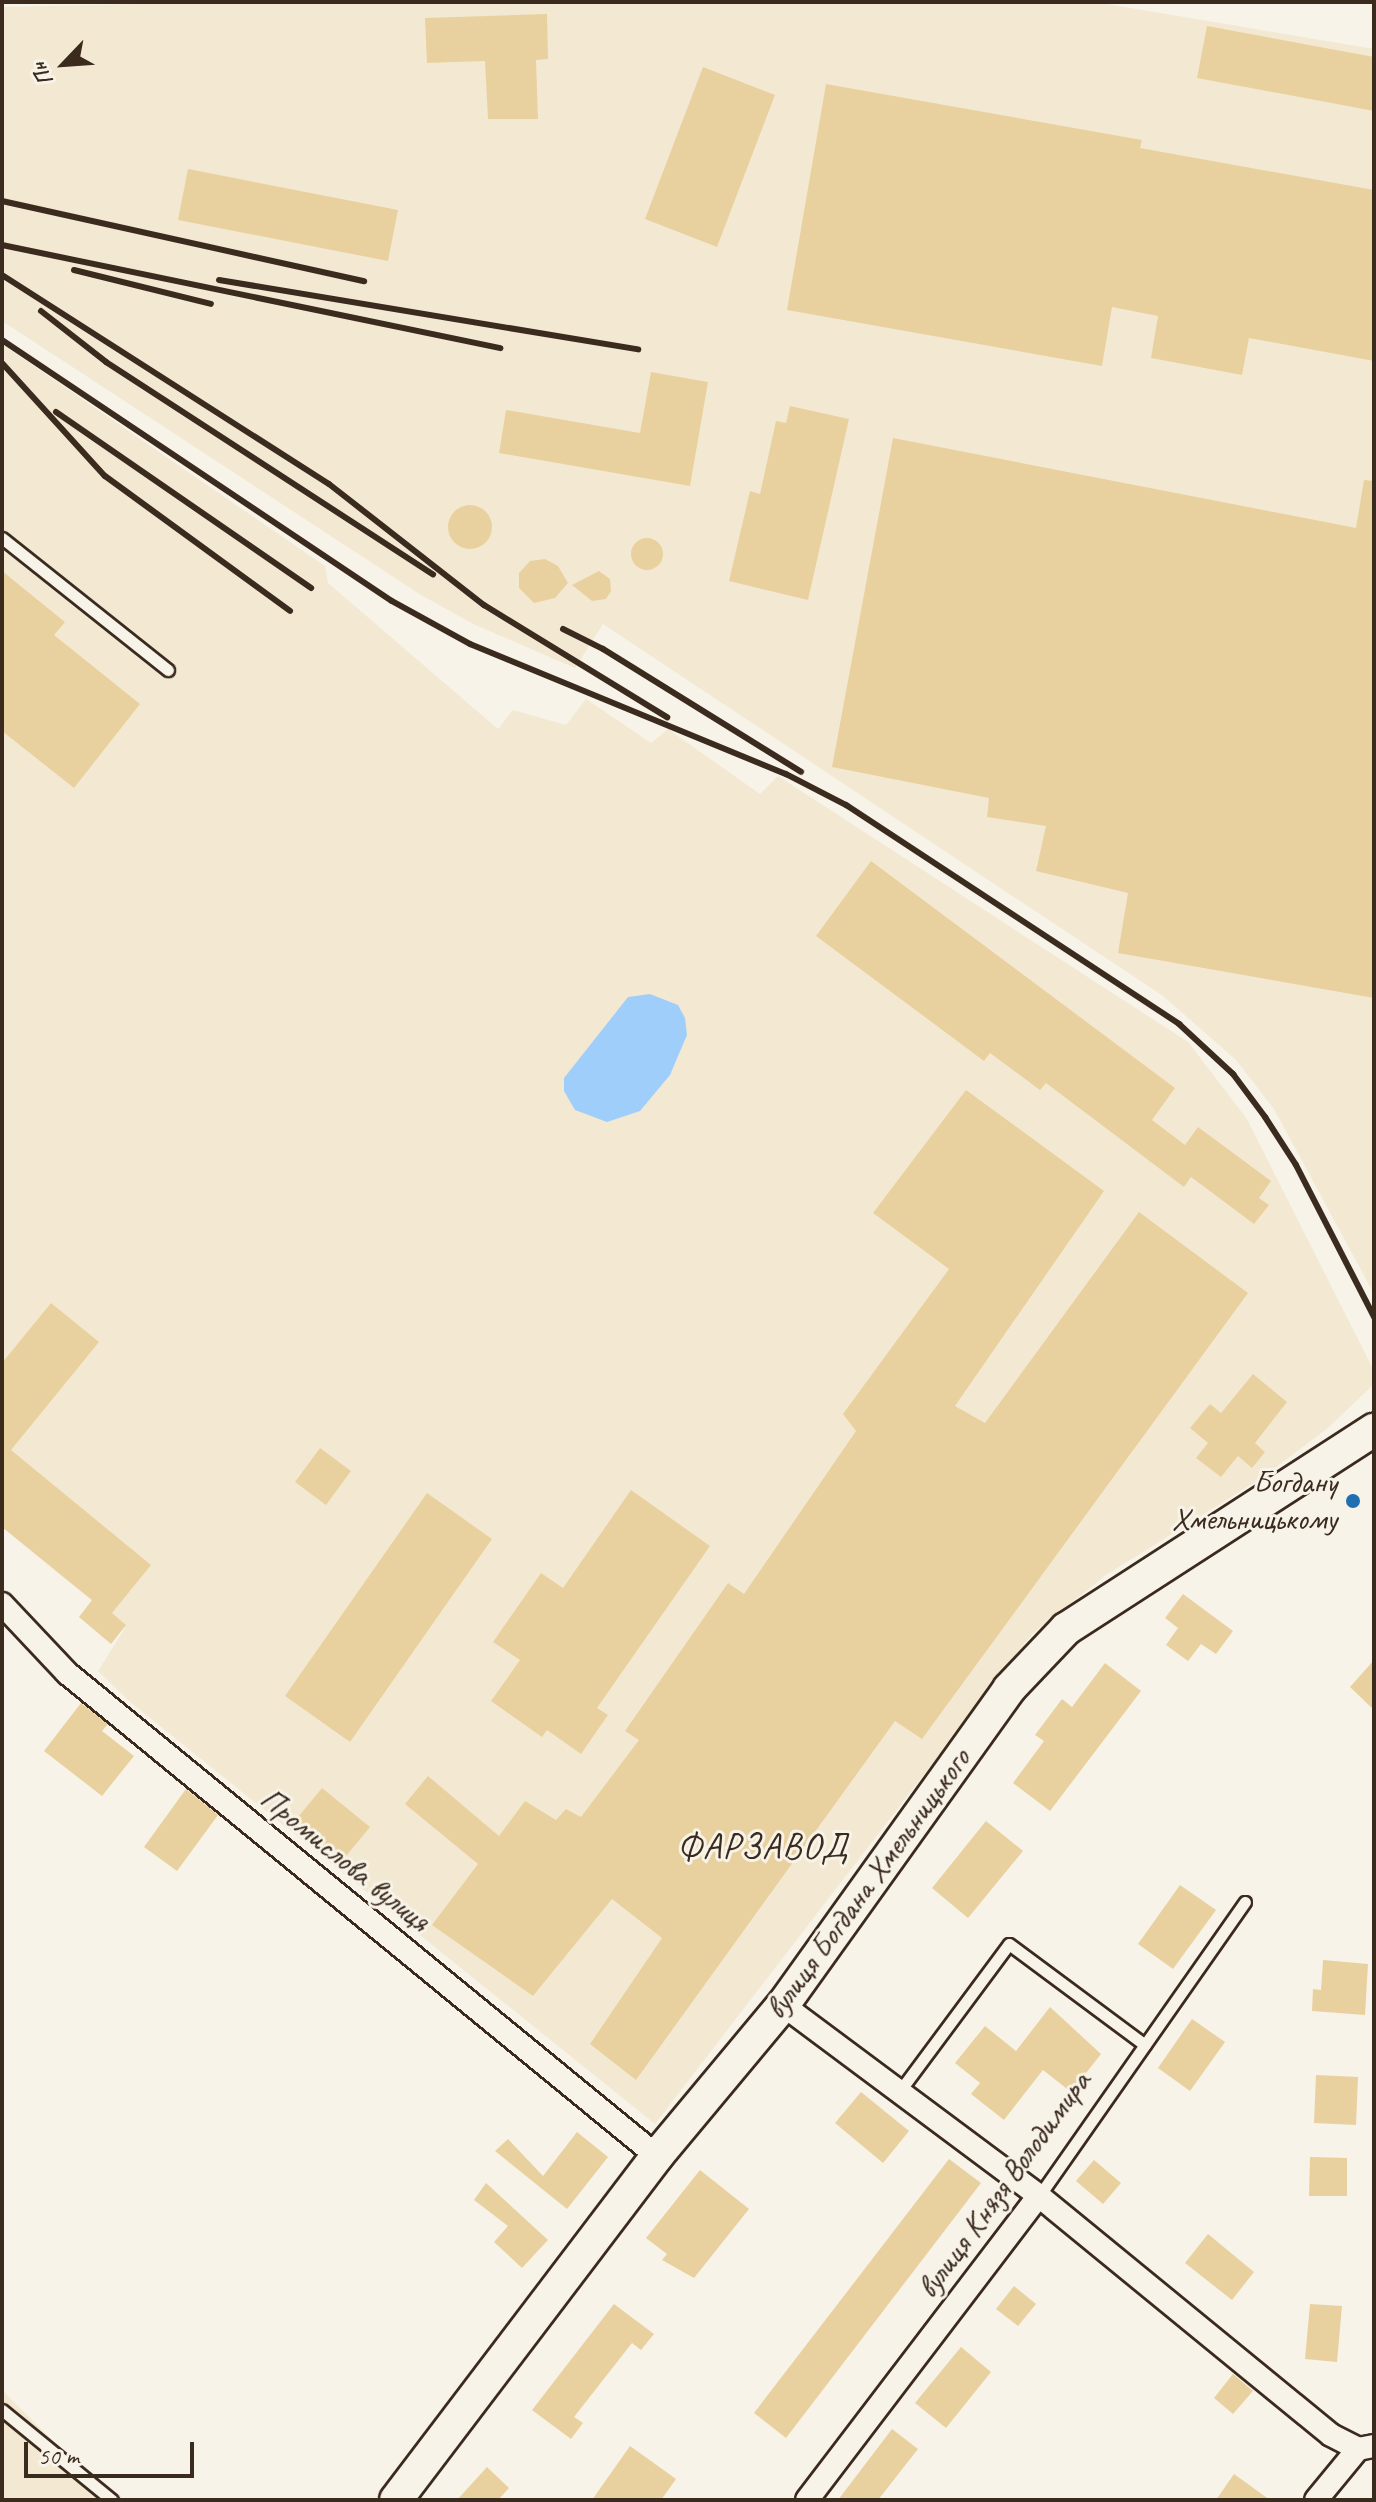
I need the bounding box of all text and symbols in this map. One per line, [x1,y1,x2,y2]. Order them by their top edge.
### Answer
north arrow [24,24,104,104]
text: Пн [25,58,60,90]
place label: Богдану Хмельницькому [1172,1464,1337,1539]
marker: Богдану Хмельницькому [1344,1492,1362,1510]
street label: вулиця Богдана Хмельницького [757,1741,979,2027]
street label: Промислова вулиця [252,1779,438,1941]
district label: ФАРЗАВОД [676,1825,850,1869]
street label: вулиця Князя Володимира [910,2065,1098,2305]
scale bar [28,2426,198,2476]
text: 50 m [38,2441,79,2471]

